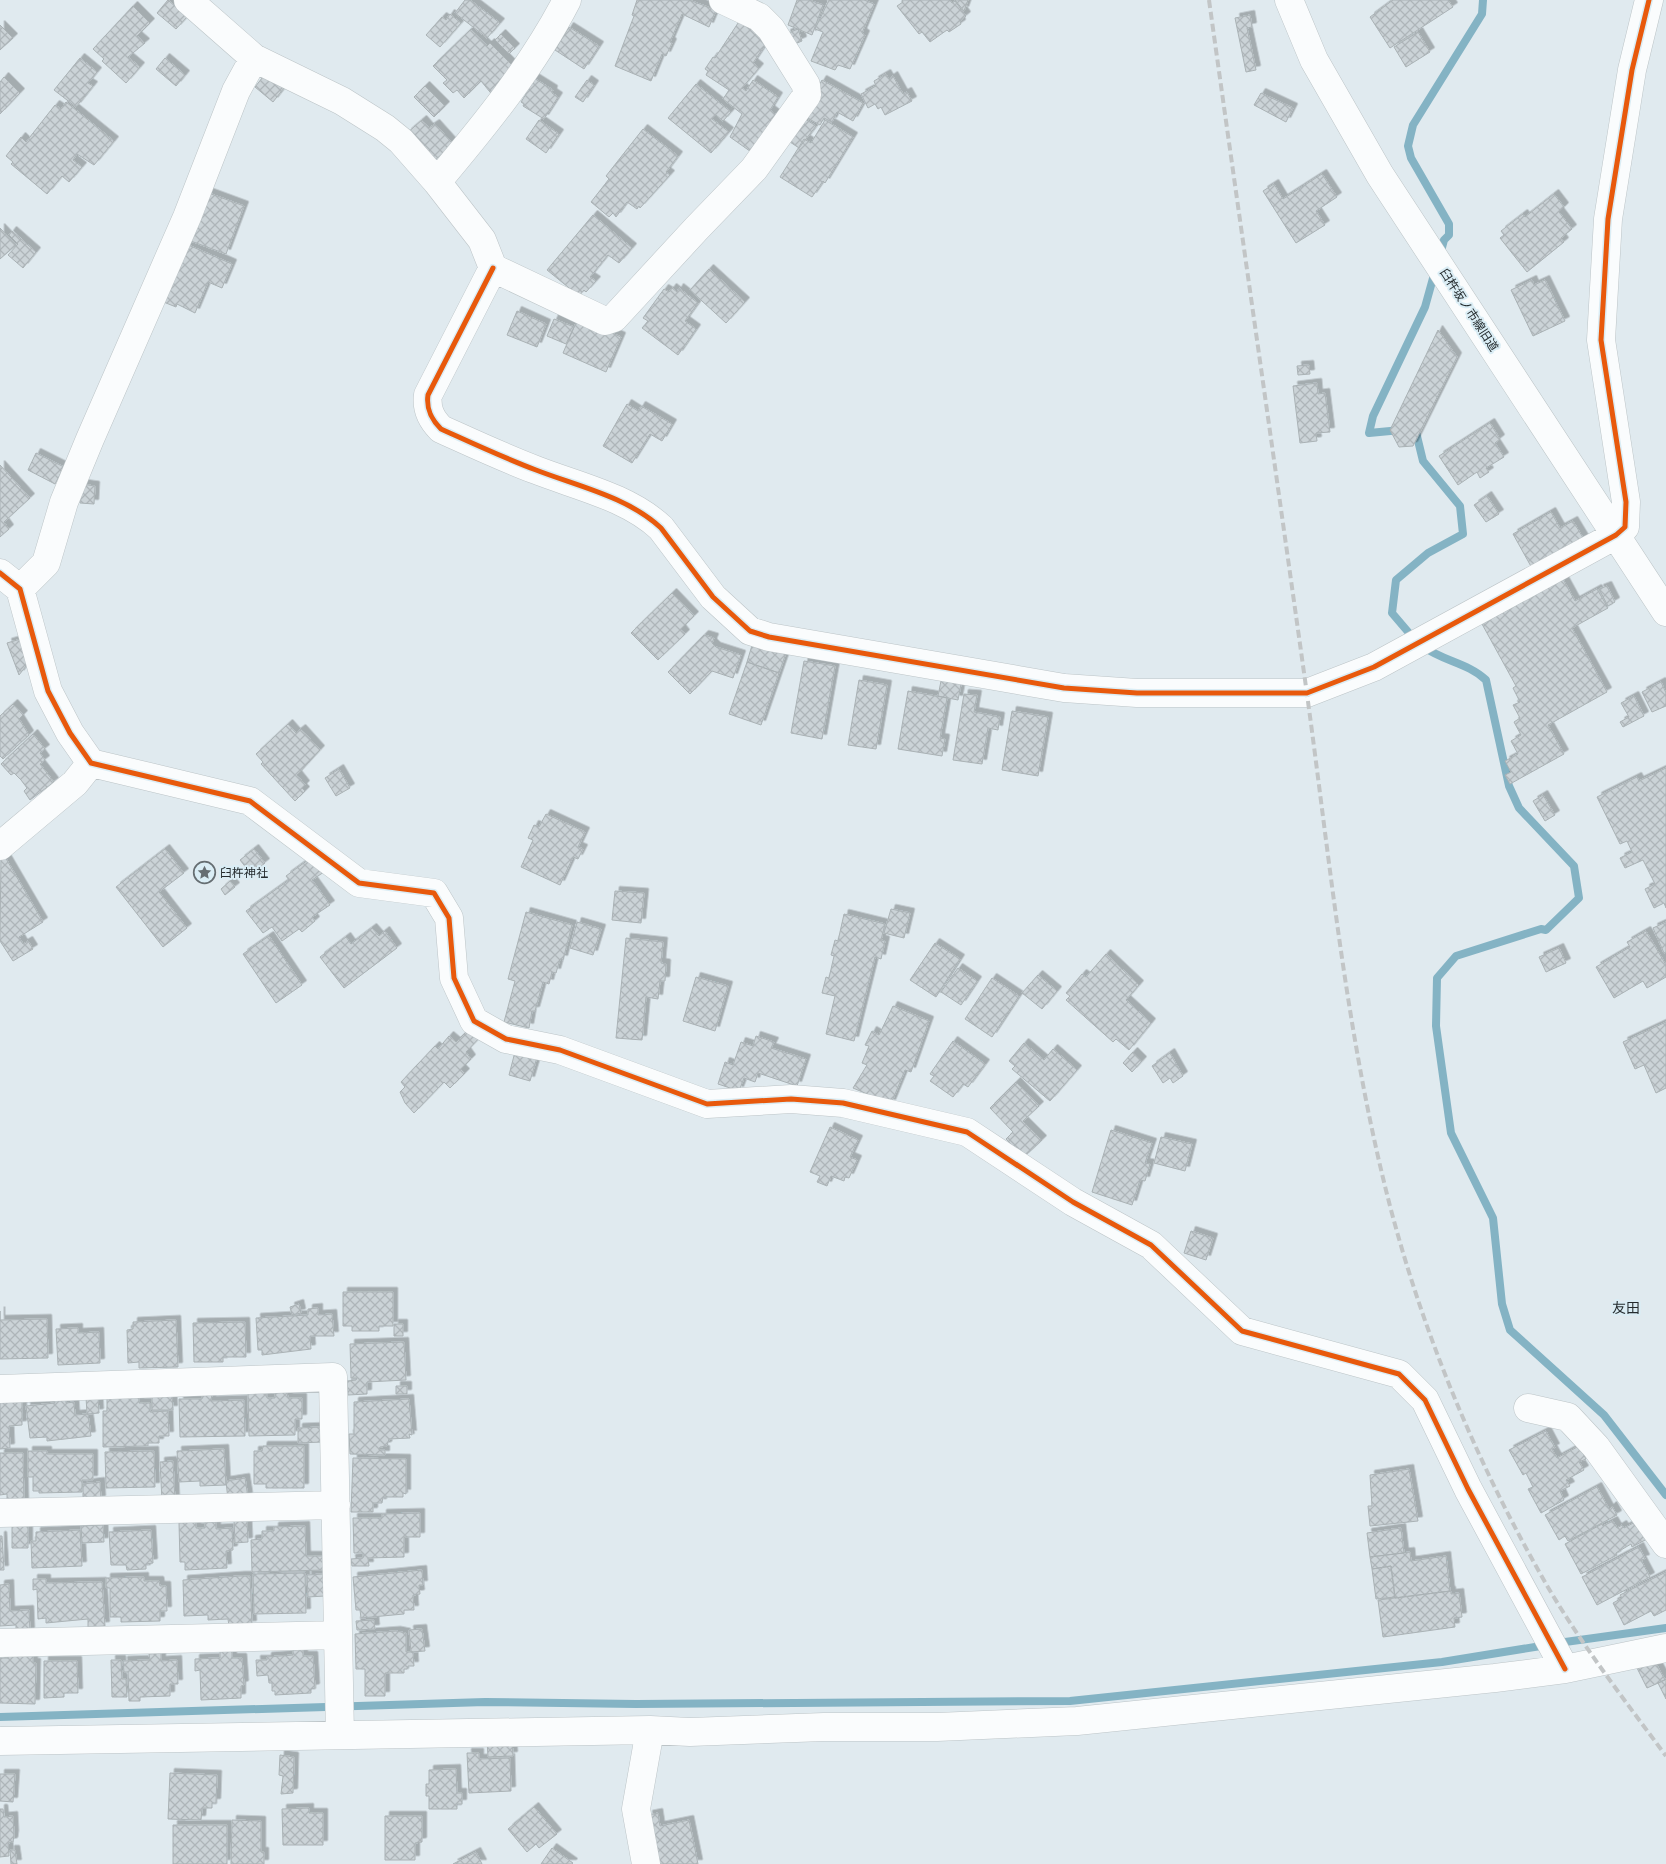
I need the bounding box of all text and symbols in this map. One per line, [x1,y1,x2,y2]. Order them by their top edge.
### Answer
street label: 臼杵坂ノ市線旧道 [1435,266,1501,355]
place icon: 臼杵神社 [192,861,216,885]
place label: 臼杵神社 [220,866,268,882]
district label: 友田 [1612,1301,1640,1318]

